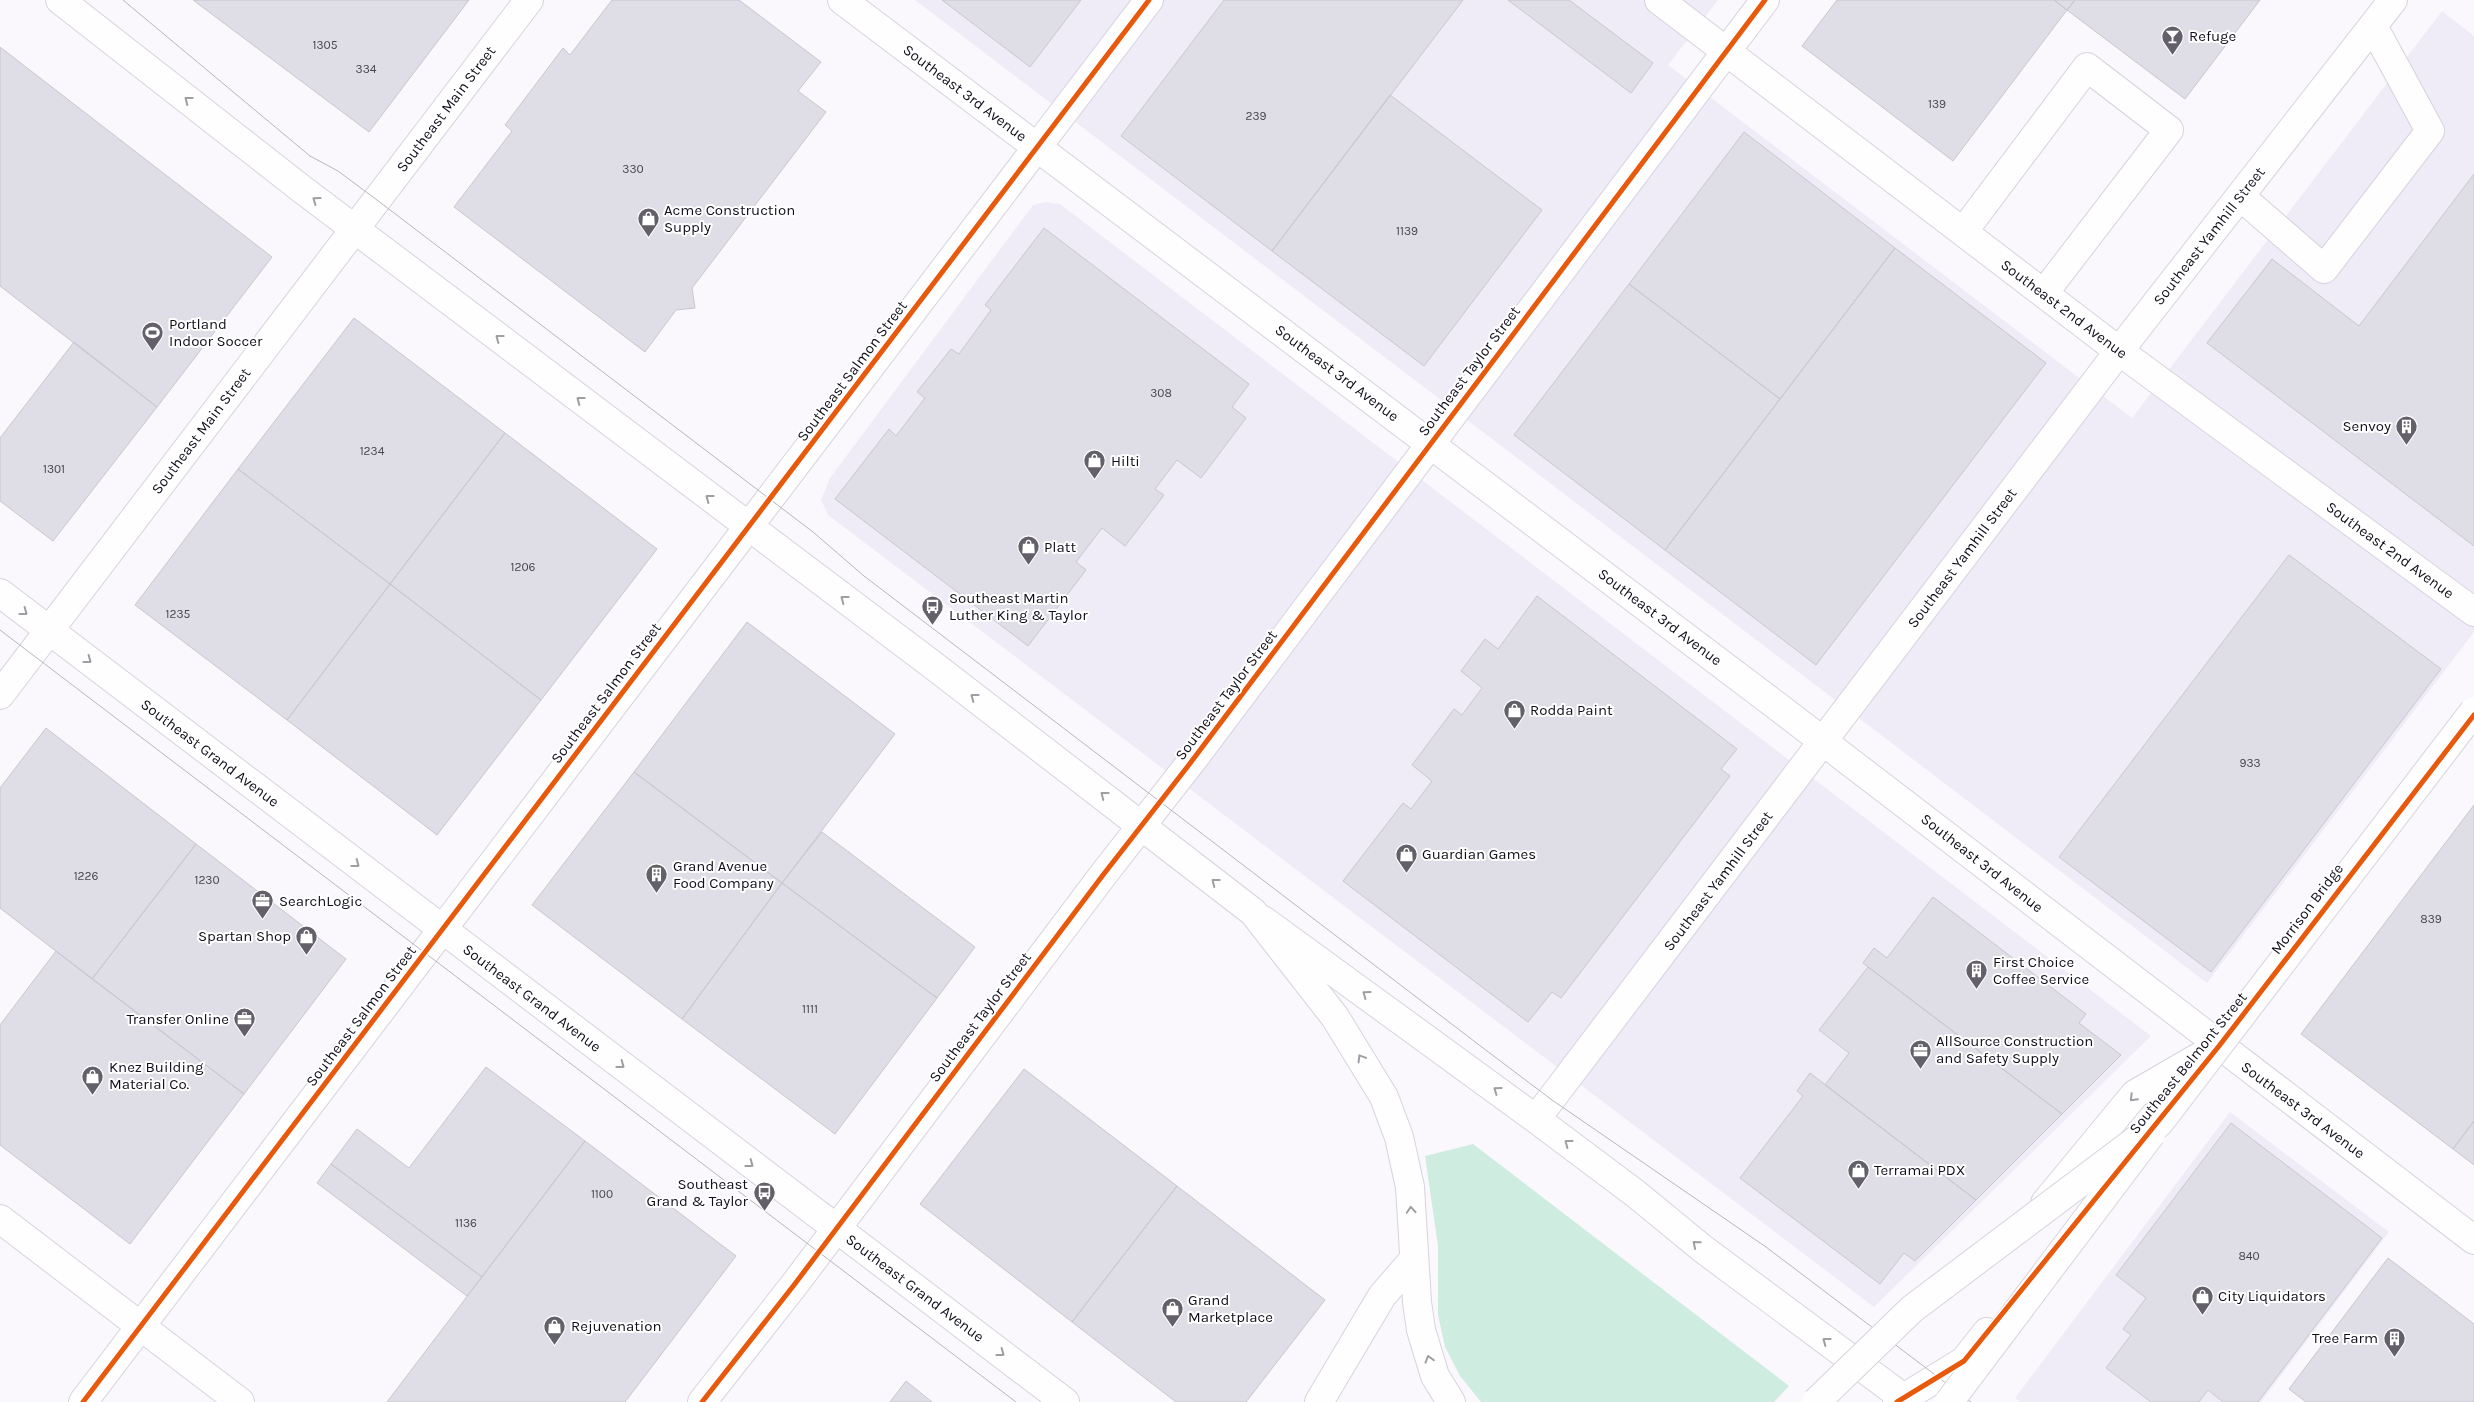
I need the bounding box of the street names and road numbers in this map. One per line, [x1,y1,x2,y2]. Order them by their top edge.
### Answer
street label: Southeast 3rd Avenue [900,41,1030,145]
street label: Southeast Main Street [393,42,500,176]
street label: Southeast Yamhill Street [2149,163,2269,309]
street label: Southeast 2nd Avenue [1997,256,2131,362]
street label: Southeast Salmon Street [793,297,911,445]
street label: Southeast Taylor Street [1414,302,1524,440]
street label: Southeast 3rd Avenue [1272,321,1402,425]
street label: Southeast Main Street [148,364,255,498]
street label: Southeast Yamhill Street [1904,484,2021,631]
street label: Southeast 2nd Avenue [2323,498,2457,602]
street label: Southeast 3rd Avenue [1595,565,1725,669]
street label: Southeast Salmon Street [547,619,665,767]
street label: Southeast Taylor Street [1171,626,1281,764]
street label: Southeast Grand Avenue [137,695,283,811]
street label: Southeast Yamhill Street [1660,807,1777,954]
street label: Southeast 3rd Avenue [1917,810,2047,916]
street label: Morrison Bridge [2267,860,2347,958]
street label: Southeast Grand Avenue [459,940,605,1056]
street label: Southeast Salmon Street [302,942,420,1090]
street label: Southeast Taylor Street [925,948,1035,1086]
street label: Southeast Belmont Street [2125,988,2251,1137]
street label: Southeast 3rd Avenue [2238,1058,2368,1162]
street label: Southeast Grand Avenue [842,1230,988,1346]

